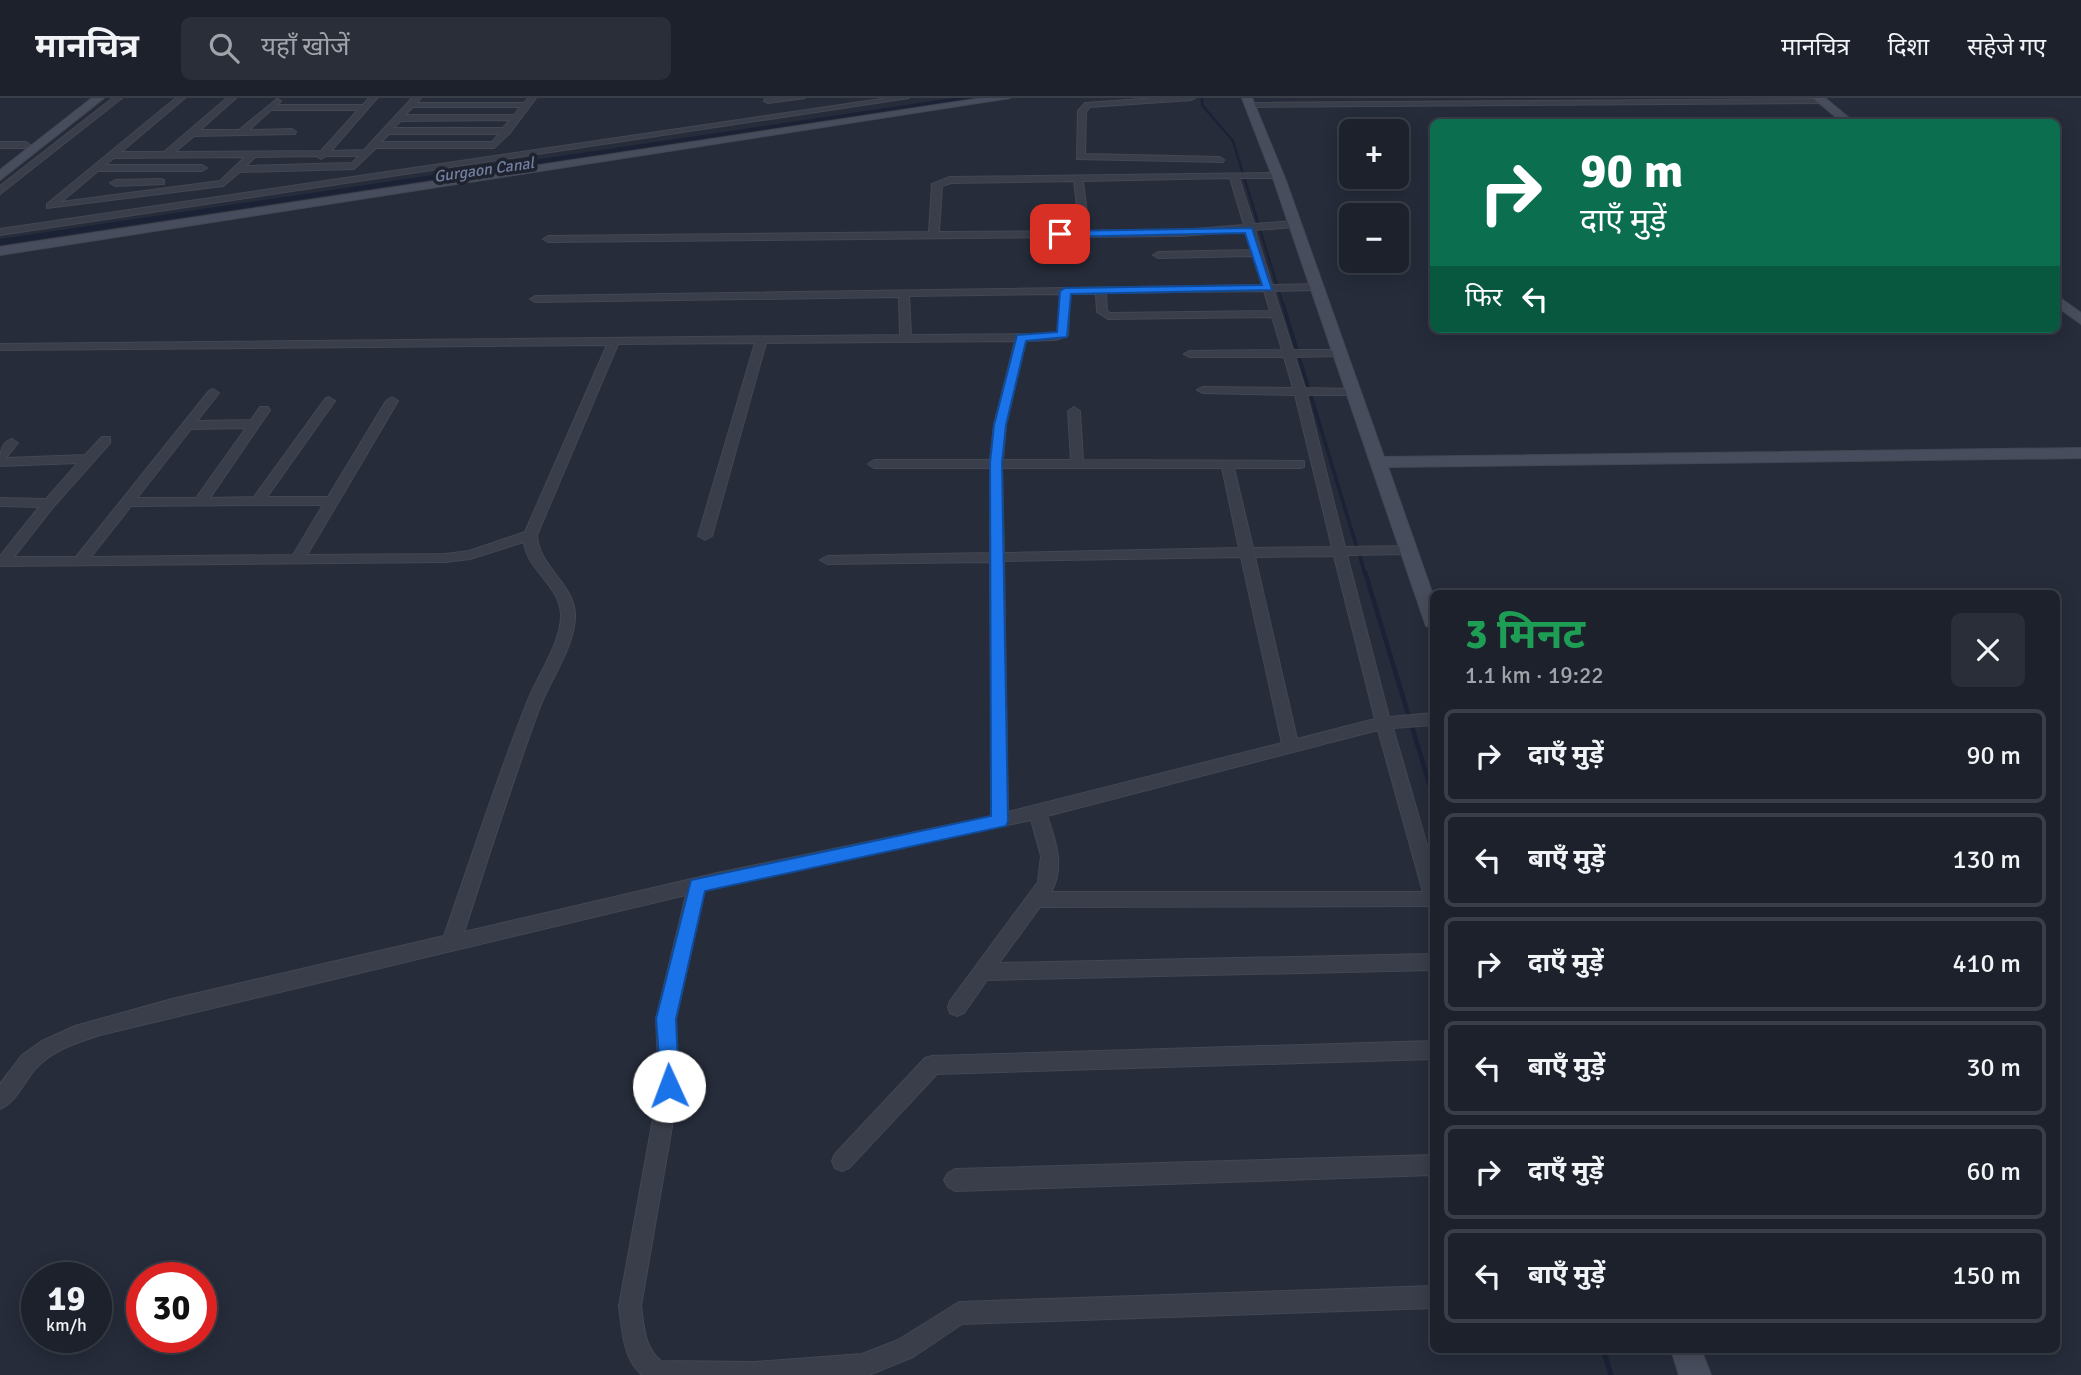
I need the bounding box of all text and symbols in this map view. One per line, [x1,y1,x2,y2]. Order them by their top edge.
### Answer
search box [181,17,671,80]
text: मानचित्र [35,26,139,67]
icon: search [205,29,243,67]
text: यहाँ खोजें [261,31,350,63]
text: मानचित्र [1781,32,1850,62]
text: दिशा [1888,32,1929,62]
text: सहेजे गए [1967,32,2046,62]
map controls [1339,119,1409,273]
button: + [1339,119,1409,189]
text: 90 m [1580,141,1683,201]
icon: right [1465,147,1556,238]
water label: Gurgaon Canal [433,153,537,187]
text: दाएँ मुड़ें [1580,201,1666,240]
button: − [1339,203,1409,273]
pin [1030,204,1090,264]
icon: arrive [1041,215,1079,253]
icon: left [1516,280,1554,318]
text: फिर [1465,282,1502,314]
text: 3 मिनट [1465,609,1585,660]
button: close [1951,613,2025,687]
text: 1.1 km · 19:22 [1465,661,1604,690]
icon: right [1469,737,1507,775]
text: दाएँ मुड़ें [1528,739,1604,771]
text: 90 m [1966,740,2021,772]
icon: left [1469,841,1507,879]
text: बाएँ मुड़ें [1528,843,1605,875]
text: 130 m [1952,844,2021,876]
icon: right [1469,945,1507,983]
text: दाएँ मुड़ें [1528,947,1604,979]
text: 410 m [1952,948,2021,980]
position arrow [632,1049,706,1123]
icon: left [1469,1049,1507,1087]
text: बाएँ मुड़ें [1528,1051,1605,1083]
text: 30 m [1966,1052,2021,1084]
icon: right [1469,1153,1507,1191]
text: दाएँ मुड़ें [1528,1155,1604,1187]
text: 60 m [1966,1156,2021,1188]
icon: left [1469,1257,1507,1295]
text: बाएँ मुड़ें [1528,1259,1605,1291]
text: 150 m [1952,1260,2021,1292]
speed limit sign: 30 [126,1262,217,1353]
text: 19 [48,1277,85,1320]
text: km/h [46,1314,87,1336]

